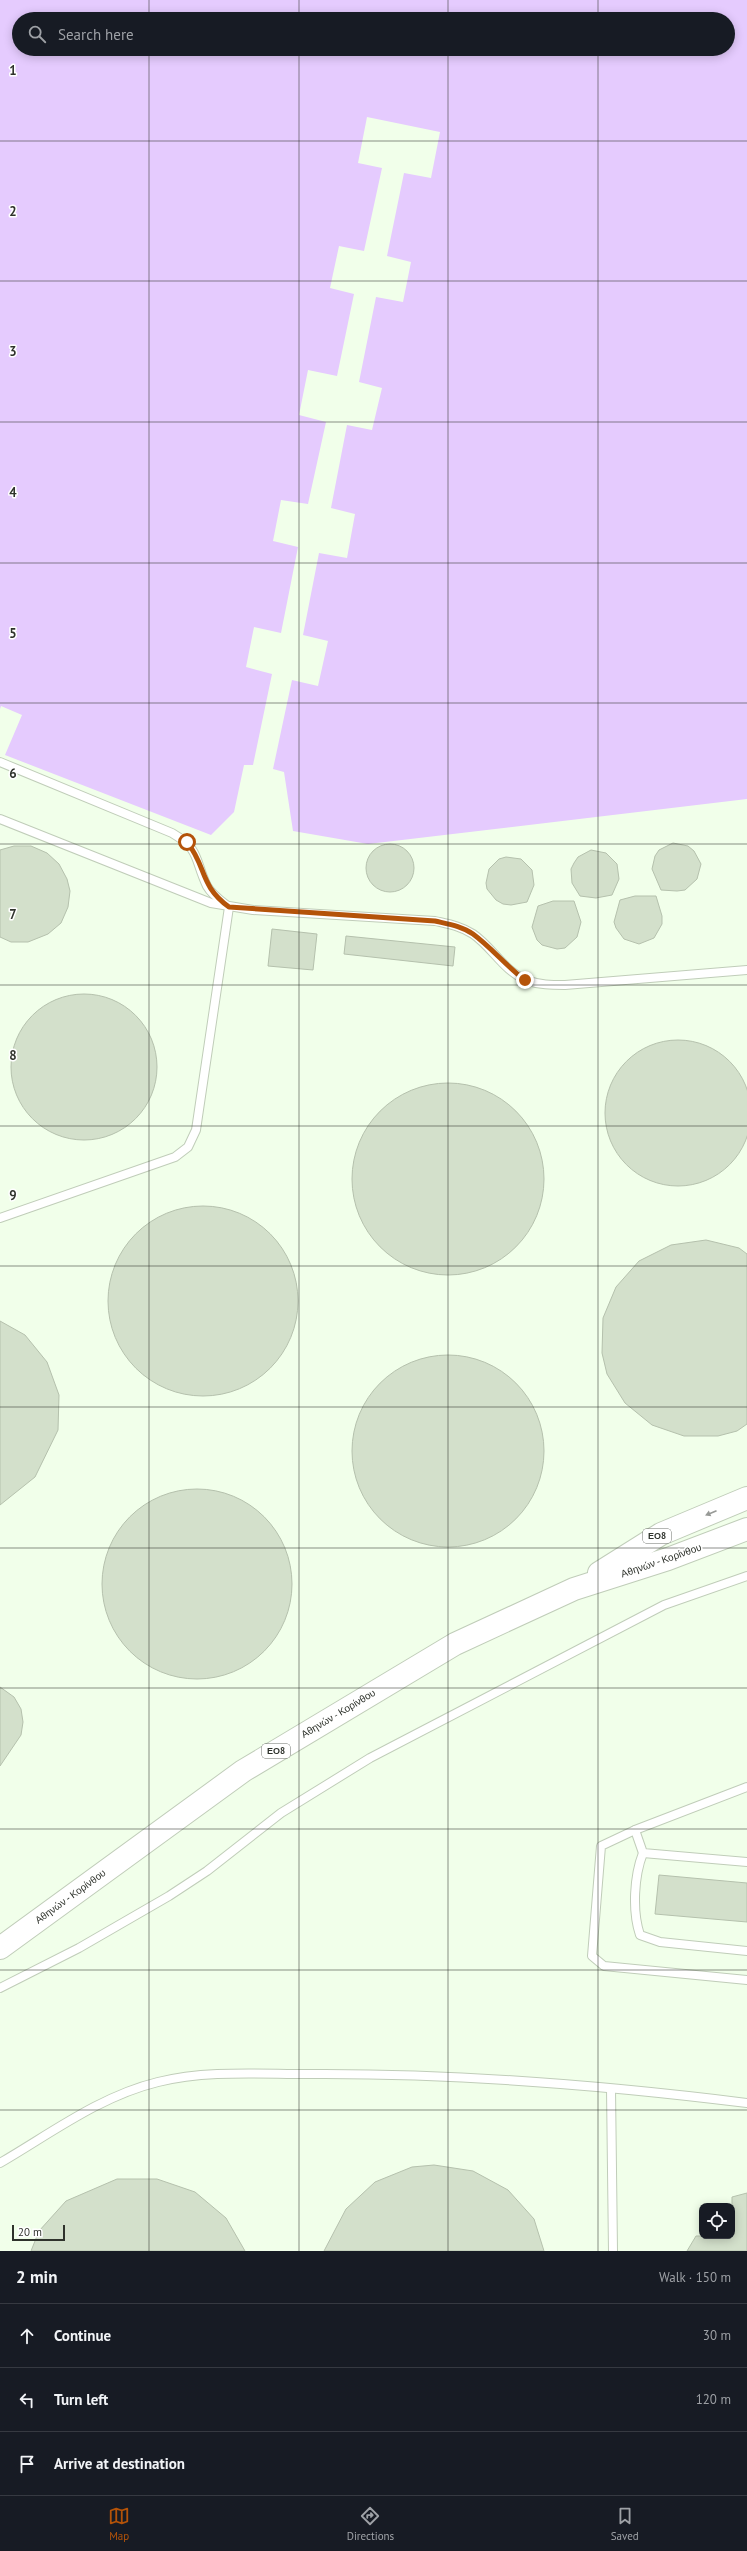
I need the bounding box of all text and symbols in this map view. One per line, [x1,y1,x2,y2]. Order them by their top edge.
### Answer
search box [12,12,735,56]
icon: search [26,23,48,45]
text: Search here [58,25,134,44]
text: 1 [9,62,17,79]
text: 2 [9,203,17,220]
text: 3 [9,343,17,360]
text: 4 [9,484,17,501]
text: 5 [9,625,17,642]
text: 6 [9,765,17,782]
route start [178,833,196,851]
text: 7 [9,906,17,923]
route end [516,971,534,989]
text: 8 [9,1047,17,1064]
text: 9 [9,1187,17,1204]
one-way arrow [705,1510,716,1516]
road number: ΕΟ8 [643,1529,671,1543]
street label: Αθηνών - Κορίνθου [619,1541,703,1580]
street label: Αθηνών - Κορίνθου [299,1686,378,1741]
road number: ΕΟ8 [262,1744,290,1758]
street label: Αθηνών - Κορίνθου [32,1866,108,1927]
map controls [699,2203,735,2239]
button: locate [699,2203,735,2239]
scale bar [12,2223,65,2242]
text: 20 m [18,2225,42,2239]
text: 2 min [16,2266,57,2288]
text: Walk · 150 m [659,2269,731,2286]
icon: ahead [16,2325,38,2347]
text: Continue [54,2326,111,2345]
text: 30 m [703,2327,731,2344]
icon: left [16,2389,38,2411]
text: Turn left [54,2390,108,2409]
text: 120 m [696,2391,731,2408]
icon: arrive [16,2453,38,2475]
text: Arrive at destination [54,2454,185,2473]
tab: Map [108,2505,130,2543]
tab: Directions [347,2505,394,2543]
tab: Saved [611,2505,639,2543]

